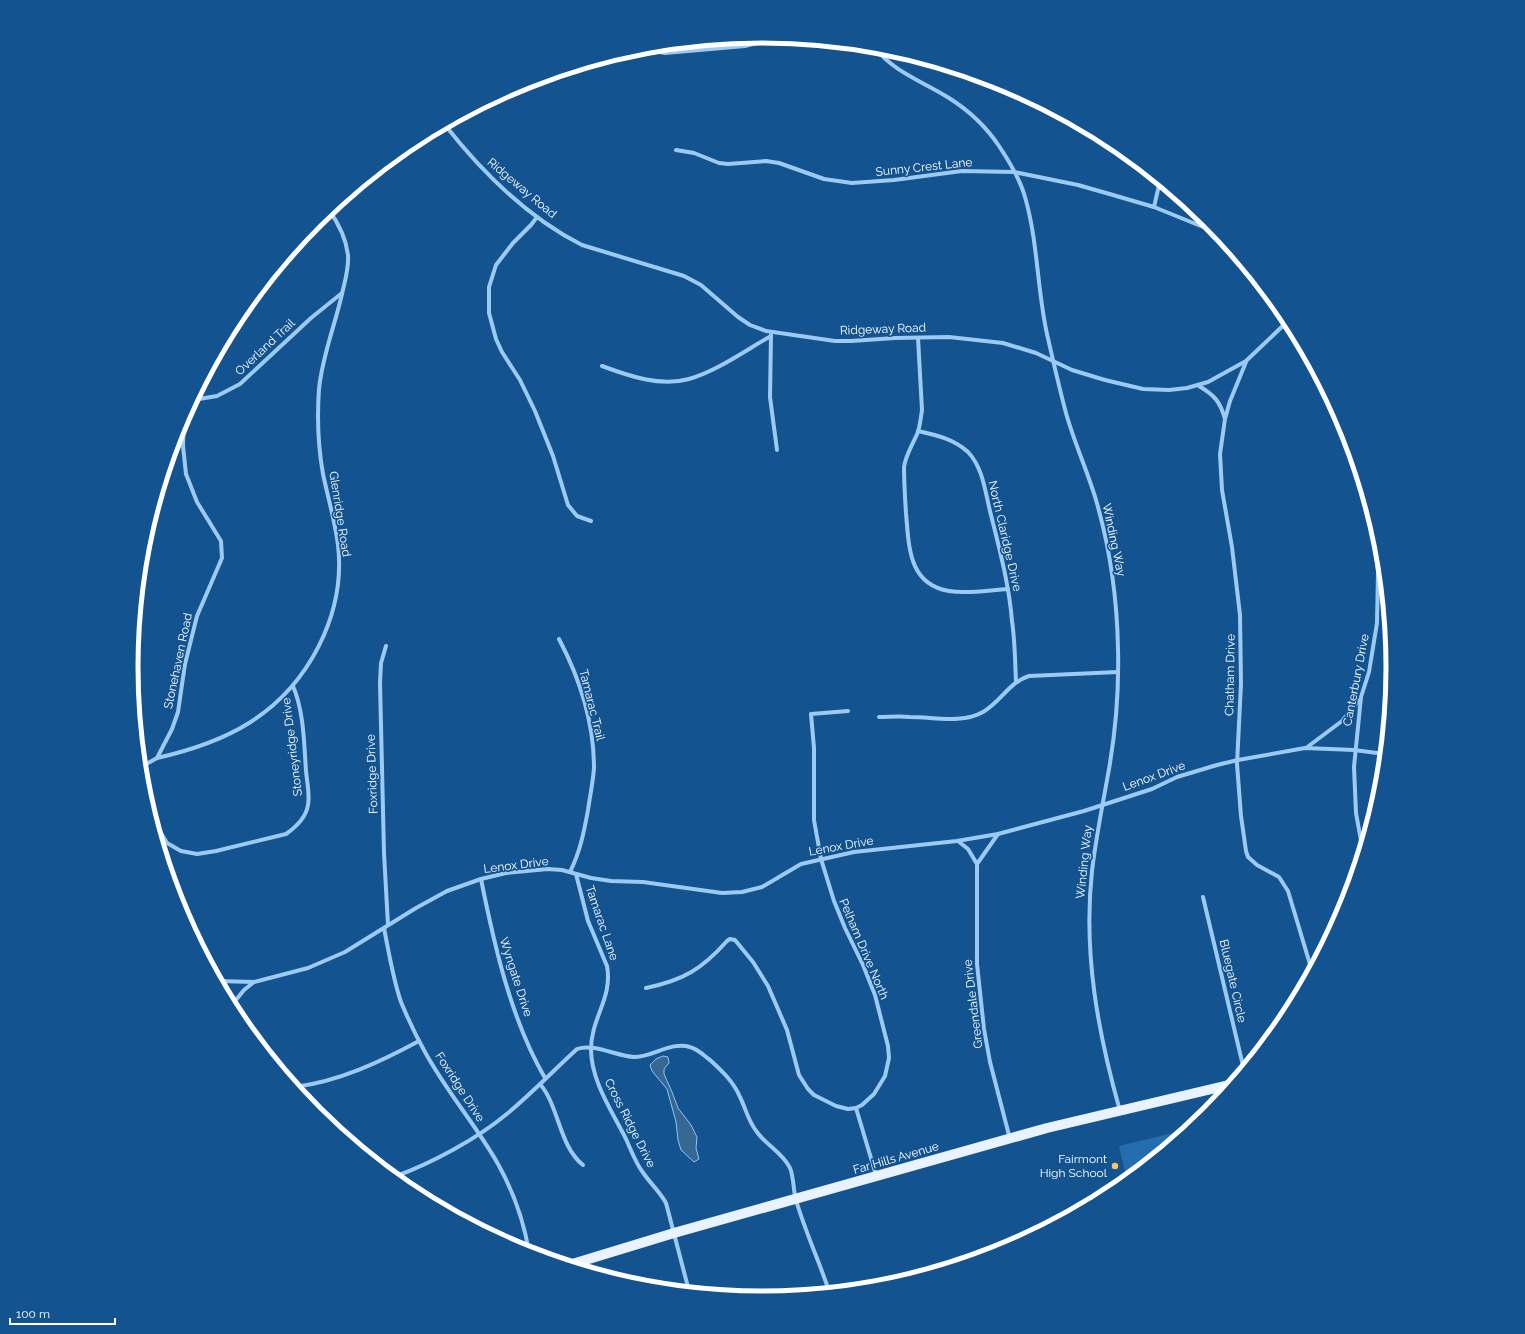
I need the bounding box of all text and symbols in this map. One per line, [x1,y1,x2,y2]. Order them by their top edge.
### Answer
street label: Ridgeway Road [485,155,559,221]
street label: Sunny Crest Lane [875,155,973,179]
street label: Overland Trail [232,315,298,378]
street label: Ridgeway Road [840,321,926,337]
street label: Glenridge Road [326,470,354,558]
street label: North Claridge Drive [985,479,1025,593]
street label: Winding Way [1099,502,1129,578]
street label: Stonehaven Road [161,612,195,710]
street label: Canterbury Drive [1340,633,1372,727]
street label: Chatham Drive [1222,634,1238,716]
street label: Tamarac Trail [576,668,608,743]
street label: Stoneyridge Drive [279,697,305,797]
street label: Foxridge Drive [364,734,380,814]
street label: Lenox Drive [1121,758,1187,794]
street label: Winding Way [1073,824,1095,900]
street label: Lenox Drive [808,833,874,859]
street label: Lenox Drive [483,854,549,876]
street label: Tamarac Lane [583,884,621,962]
street label: Pelham Drive North [836,896,892,1002]
street label: Wyngate Drive [497,936,535,1018]
street label: Bluegate Circle [1217,938,1249,1024]
street label: Greendale Drive [961,959,985,1049]
street label: Foxridge Drive [432,1050,488,1124]
street label: Cross Ridge Drive [602,1076,658,1170]
street label: Far Hills Avenue [852,1139,940,1177]
place label: Fairmont High School [1040,1152,1108,1180]
marker: Fairmont High School [1110,1161,1120,1171]
scale bar [10,1300,115,1326]
text: 100 m [16,1307,50,1321]

